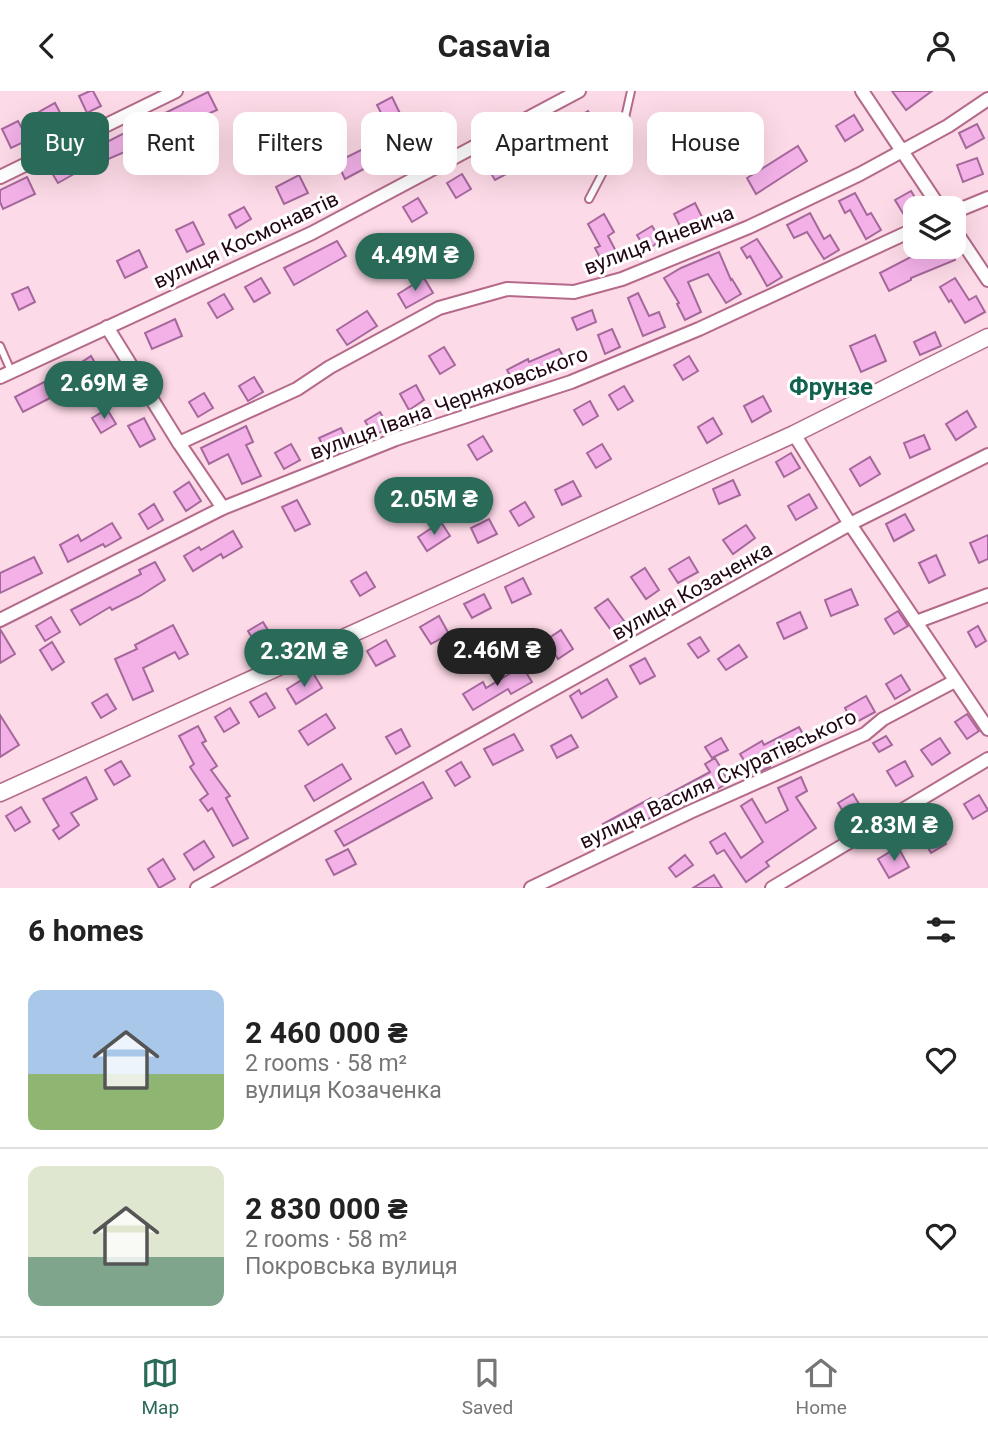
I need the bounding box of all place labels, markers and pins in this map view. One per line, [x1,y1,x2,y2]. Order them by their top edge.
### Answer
pin: 4.49M ₴ [350,233,480,293]
pin: 2.69M ₴ [39,361,169,421]
pin: 2.05M ₴ [369,477,499,537]
pin: 2.32M ₴ [239,629,369,689]
pin: 2.46M ₴ [432,629,562,688]
pin: 2.83M ₴ [829,803,959,863]

